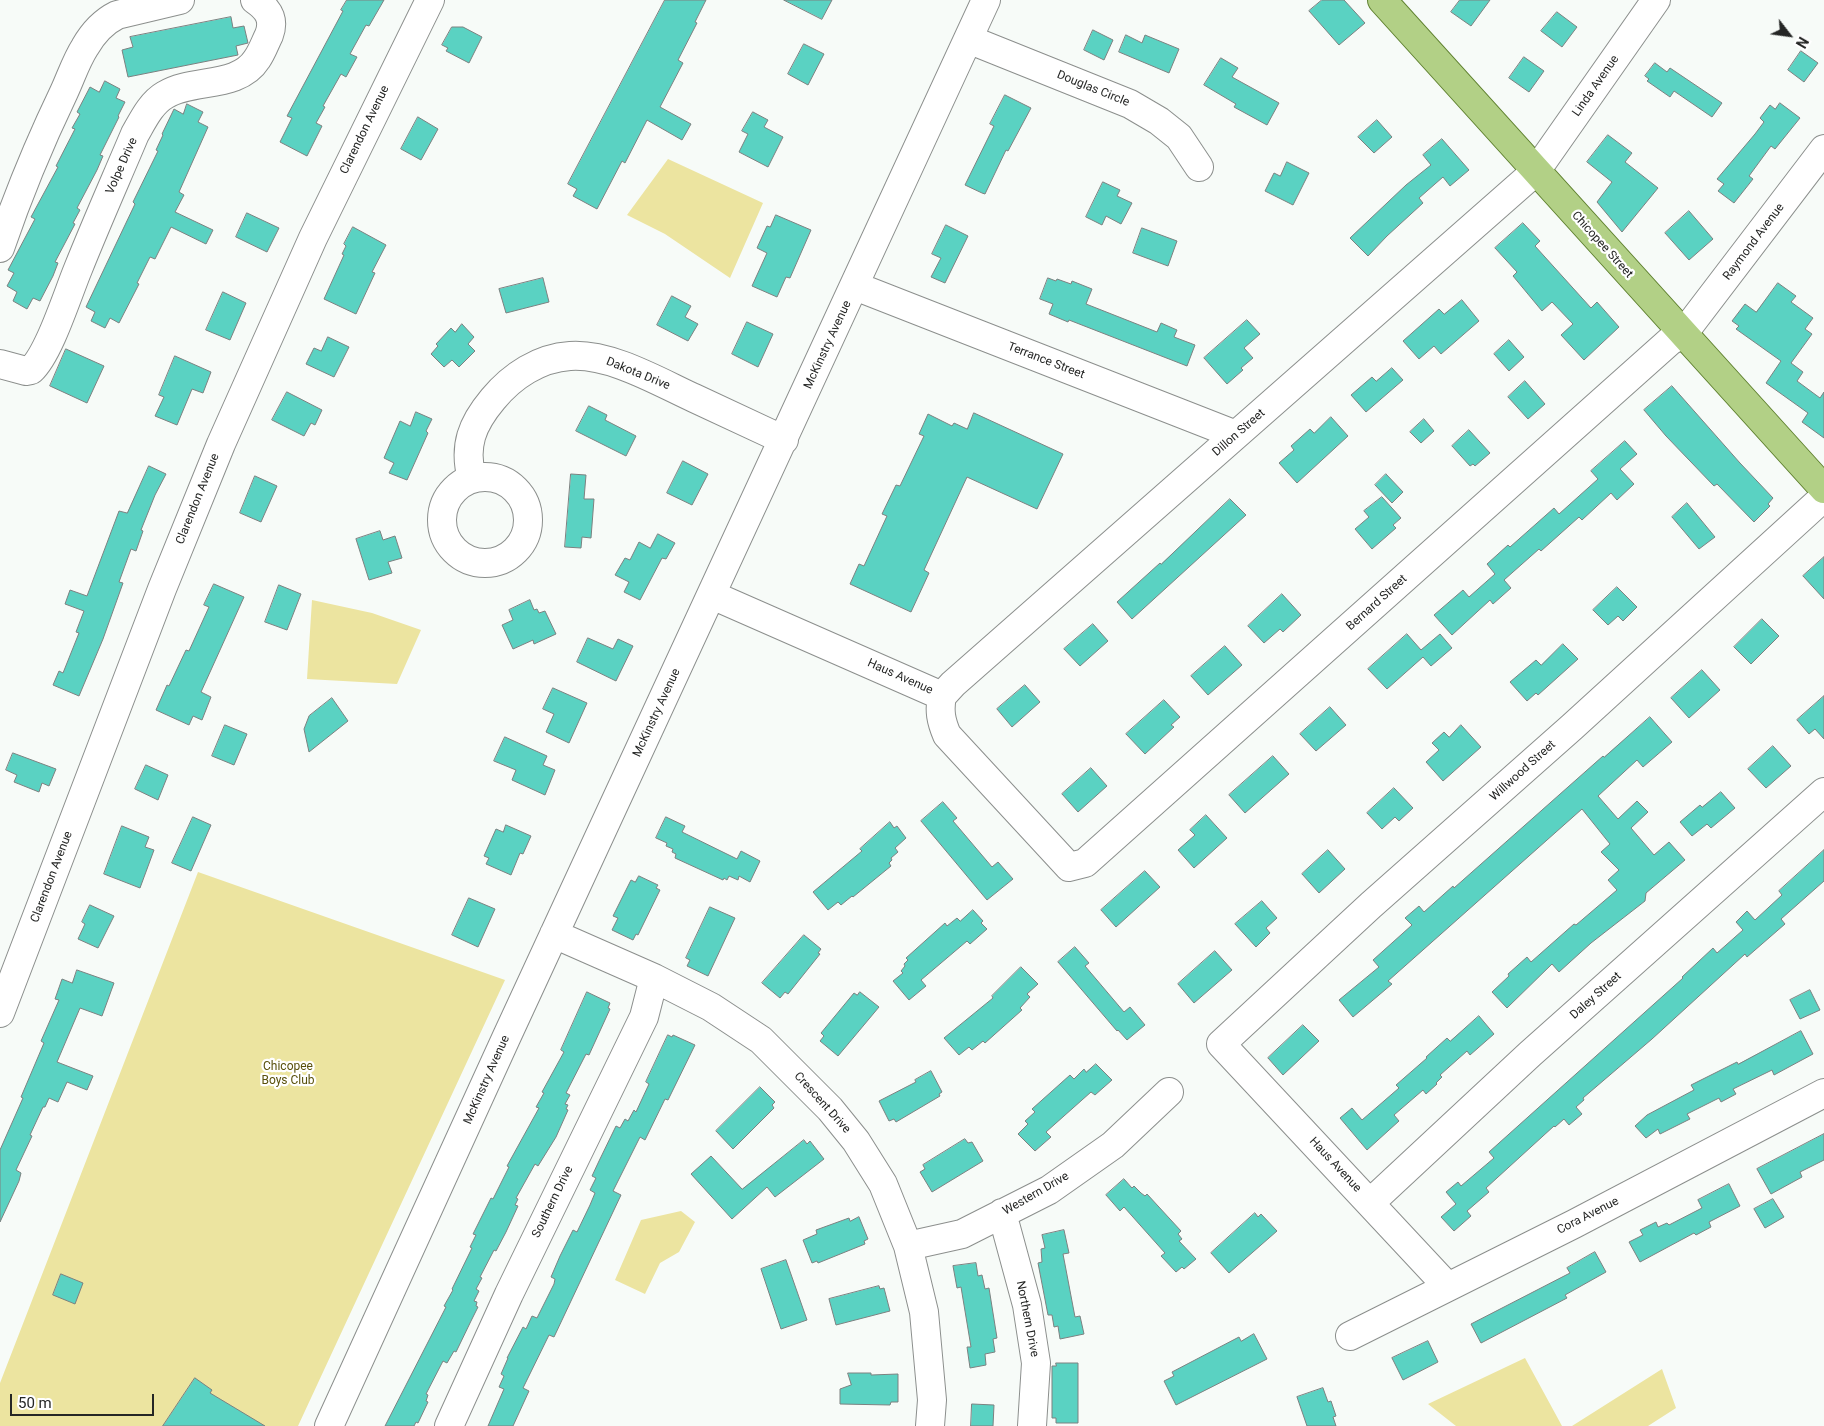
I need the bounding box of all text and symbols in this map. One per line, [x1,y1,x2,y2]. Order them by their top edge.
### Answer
north arrow [1764,10,1814,60]
text: N [1793,34,1811,51]
street label: Linda Avenue [1570,53,1622,119]
street label: Douglas Circle [1055,68,1131,110]
street label: Clarendon Avenue [337,83,393,177]
street label: Volpe Drive [103,136,141,196]
street label: Raymond Avenue [1720,201,1788,283]
street label: Chicopee Street [1568,209,1636,281]
street label: McKinstry Avenue [801,298,855,392]
street label: Terrance Street [1005,340,1087,382]
street label: Dakota Drive [604,355,672,393]
street label: Dillon Street [1210,406,1268,460]
street label: Clarendon Avenue [173,451,223,547]
street label: Bernard Street [1344,572,1410,634]
street label: Haus Avenue [865,656,935,698]
street label: McKinstry Avenue [630,666,684,760]
street label: Willwood Street [1487,738,1559,804]
street label: Clarendon Avenue [28,829,76,925]
street label: Daley Street [1567,969,1625,1023]
street label: McKinstry Avenue [461,1033,513,1127]
park label: Chicopee Boys Club [261,1060,315,1088]
street label: Crescent Drive [791,1069,853,1137]
street label: Haus Avenue [1306,1134,1364,1196]
street label: Southern Drive [529,1164,577,1240]
street label: Western Drive [1000,1169,1072,1219]
street label: Cora Avenue [1555,1194,1621,1238]
street label: Northern Drive [1013,1280,1041,1358]
scale bar [12,1384,156,1416]
text: 50 m [18,1394,52,1412]

